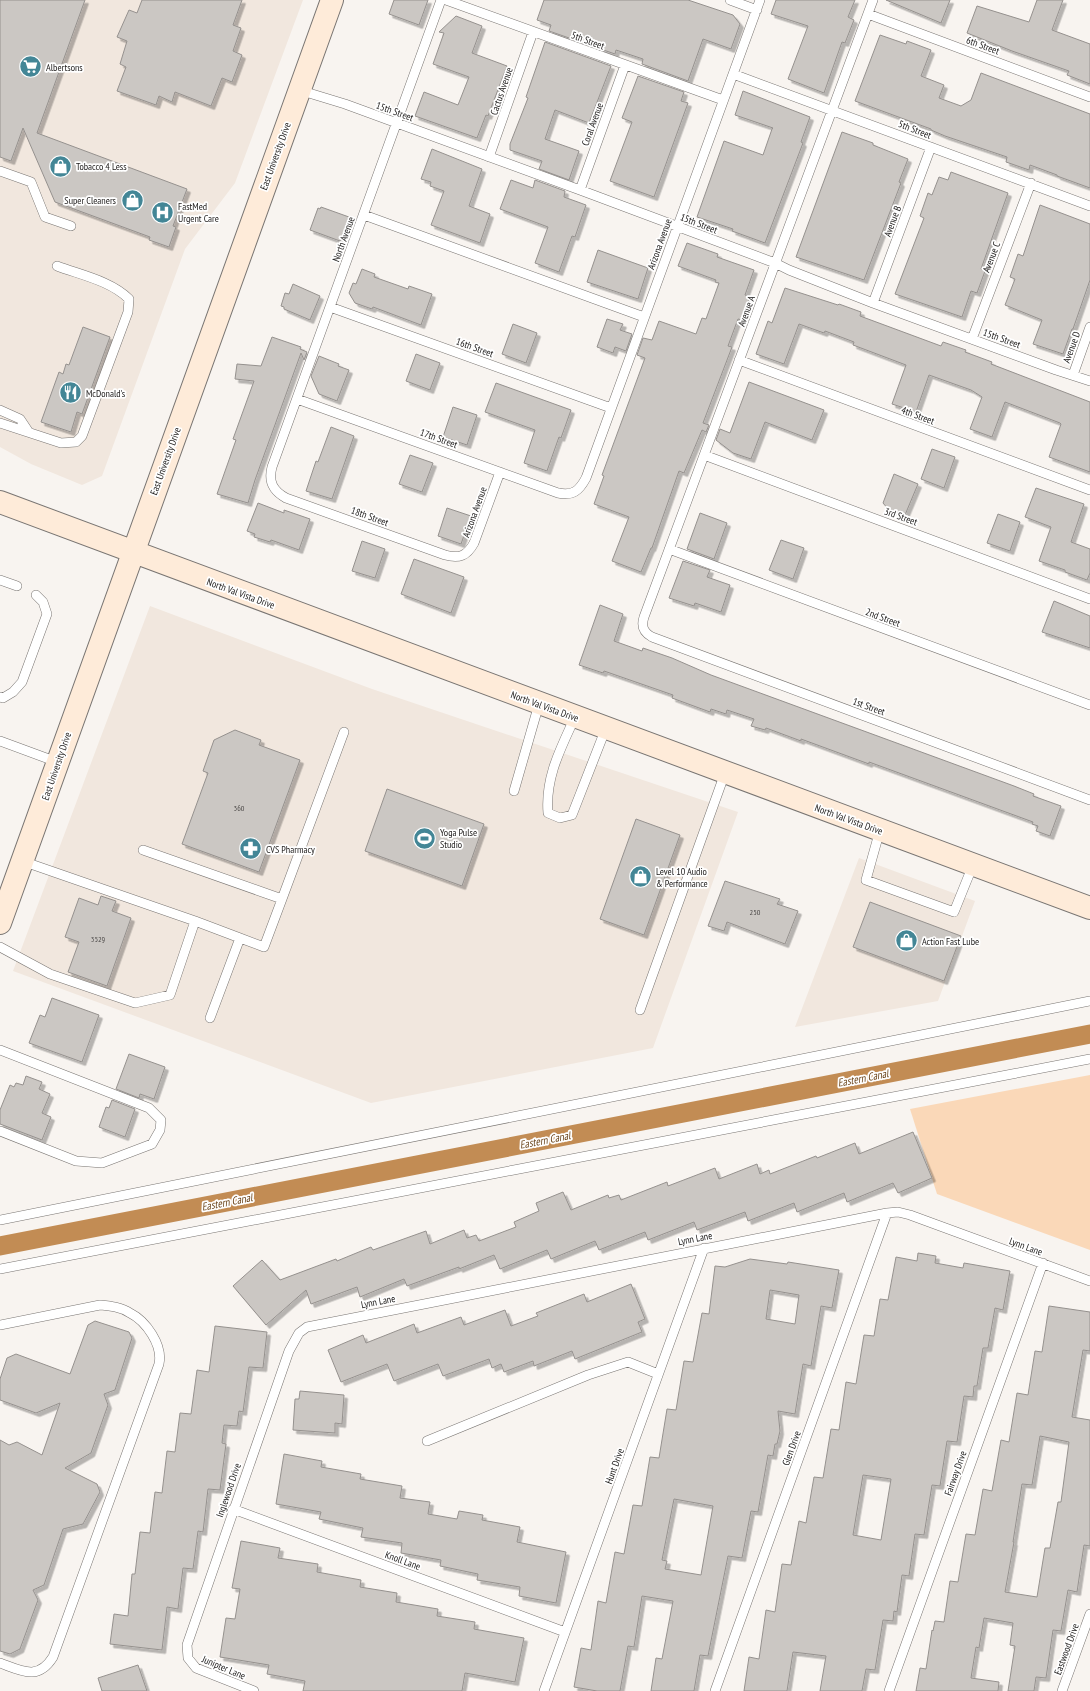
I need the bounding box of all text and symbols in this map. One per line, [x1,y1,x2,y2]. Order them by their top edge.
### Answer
street label: 5th Street [569,28,606,53]
street label: 6th Street [964,33,1001,58]
supermarket icon: Albertsons [17,54,43,80]
place label: Albertsons [46,61,83,74]
street label: Cactus Avenue [487,66,516,117]
street label: 15th Street [374,99,416,124]
street label: Coral Avenue [579,101,606,147]
street label: 5th Street [896,117,933,142]
street label: East University Drive [257,121,294,192]
shop icon: Tobacco 4 Less [47,153,73,179]
place label: Tobacco 4 Less [76,160,127,173]
shop icon: Super Cleaners [119,187,145,213]
place label: Super Cleaners [64,194,117,207]
hospital icon: FastMed Urgent Care [150,199,176,225]
place label: FastMed Urgent Care [178,200,219,225]
street label: Avenue B [881,204,904,238]
street label: 15th Street [678,210,720,237]
street label: North Avenue [329,215,358,263]
street label: Arizona Avenue [644,217,675,271]
street label: Avenue C [980,240,1003,274]
street label: Avenue A [735,294,758,328]
street label: 15th Street [981,326,1023,351]
street label: Avenue D [1060,330,1083,365]
street label: 16th Street [454,335,496,360]
restaurant icon: McDonald's [57,380,83,406]
place label: McDonald's [86,387,126,400]
street label: 4th Street [899,403,936,428]
street label: East University Drive [147,426,184,497]
street label: 17th Street [418,426,460,451]
street label: Arizona Avenue [459,485,490,539]
street label: 18th Street [349,504,391,529]
street label: 3rd Street [882,504,919,529]
street label: North Val Vista Drive [205,575,277,612]
street label: 2nd Street [864,605,902,630]
street label: North Val Vista Drive [509,688,581,725]
street label: 1st Street [851,695,887,718]
street label: East University Drive [39,730,74,802]
street label: North Val Vista Drive [813,801,885,838]
house number: 360 [234,803,245,813]
sports icon: Yoga Pulse Studio [412,825,438,851]
place label: Yoga Pulse Studio [440,826,477,851]
pharmacy icon: CVS Pharmacy [238,836,264,862]
place label: CVS Pharmacy [266,843,315,856]
shop icon: Level 10 Audio & Performance [627,864,653,890]
place label: Level 10 Audio & Performance [656,865,708,890]
house number: 250 [750,907,761,917]
shop icon: Action Fast Lube [894,928,920,954]
house number: 3529 [91,934,106,944]
place label: Action Fast Lube [922,935,979,948]
water label: Eastern Canal [836,1066,891,1090]
water label: Eastern Canal [518,1128,573,1152]
water label: Eastern Canal [200,1190,255,1214]
street label: Lynn Lane [677,1229,713,1248]
street label: Lynn Lane [1007,1234,1044,1258]
street label: Lynn Lane [360,1292,396,1311]
street label: Glen Drive [779,1429,804,1467]
street label: Hunt Drive [602,1446,627,1486]
street label: Fairway Drive [941,1449,970,1497]
street label: Inglewood Drive [213,1461,244,1519]
street label: Knoll Lane [383,1548,422,1573]
street label: Eastwood Drive [1051,1622,1082,1677]
street label: Junipter Lane [199,1652,247,1682]

